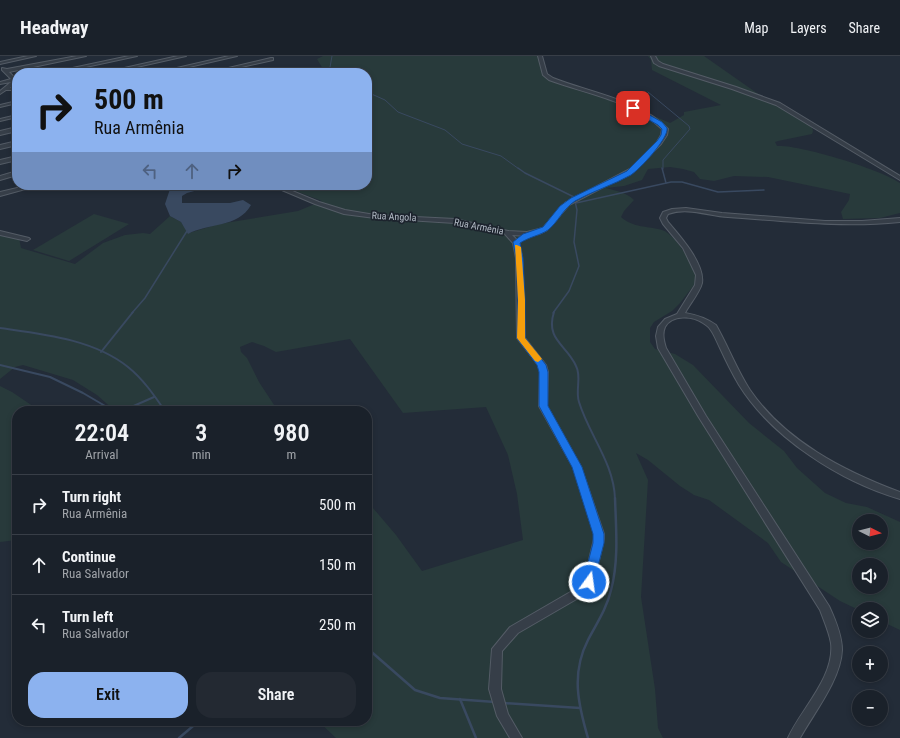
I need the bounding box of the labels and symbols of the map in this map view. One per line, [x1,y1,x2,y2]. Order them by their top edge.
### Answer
pin [616,91,650,125]
street label: Rua Angola [371,210,417,223]
street label: Rua Armênia [453,216,505,237]
north arrow [852,514,888,550]
position arrow [568,561,610,603]

